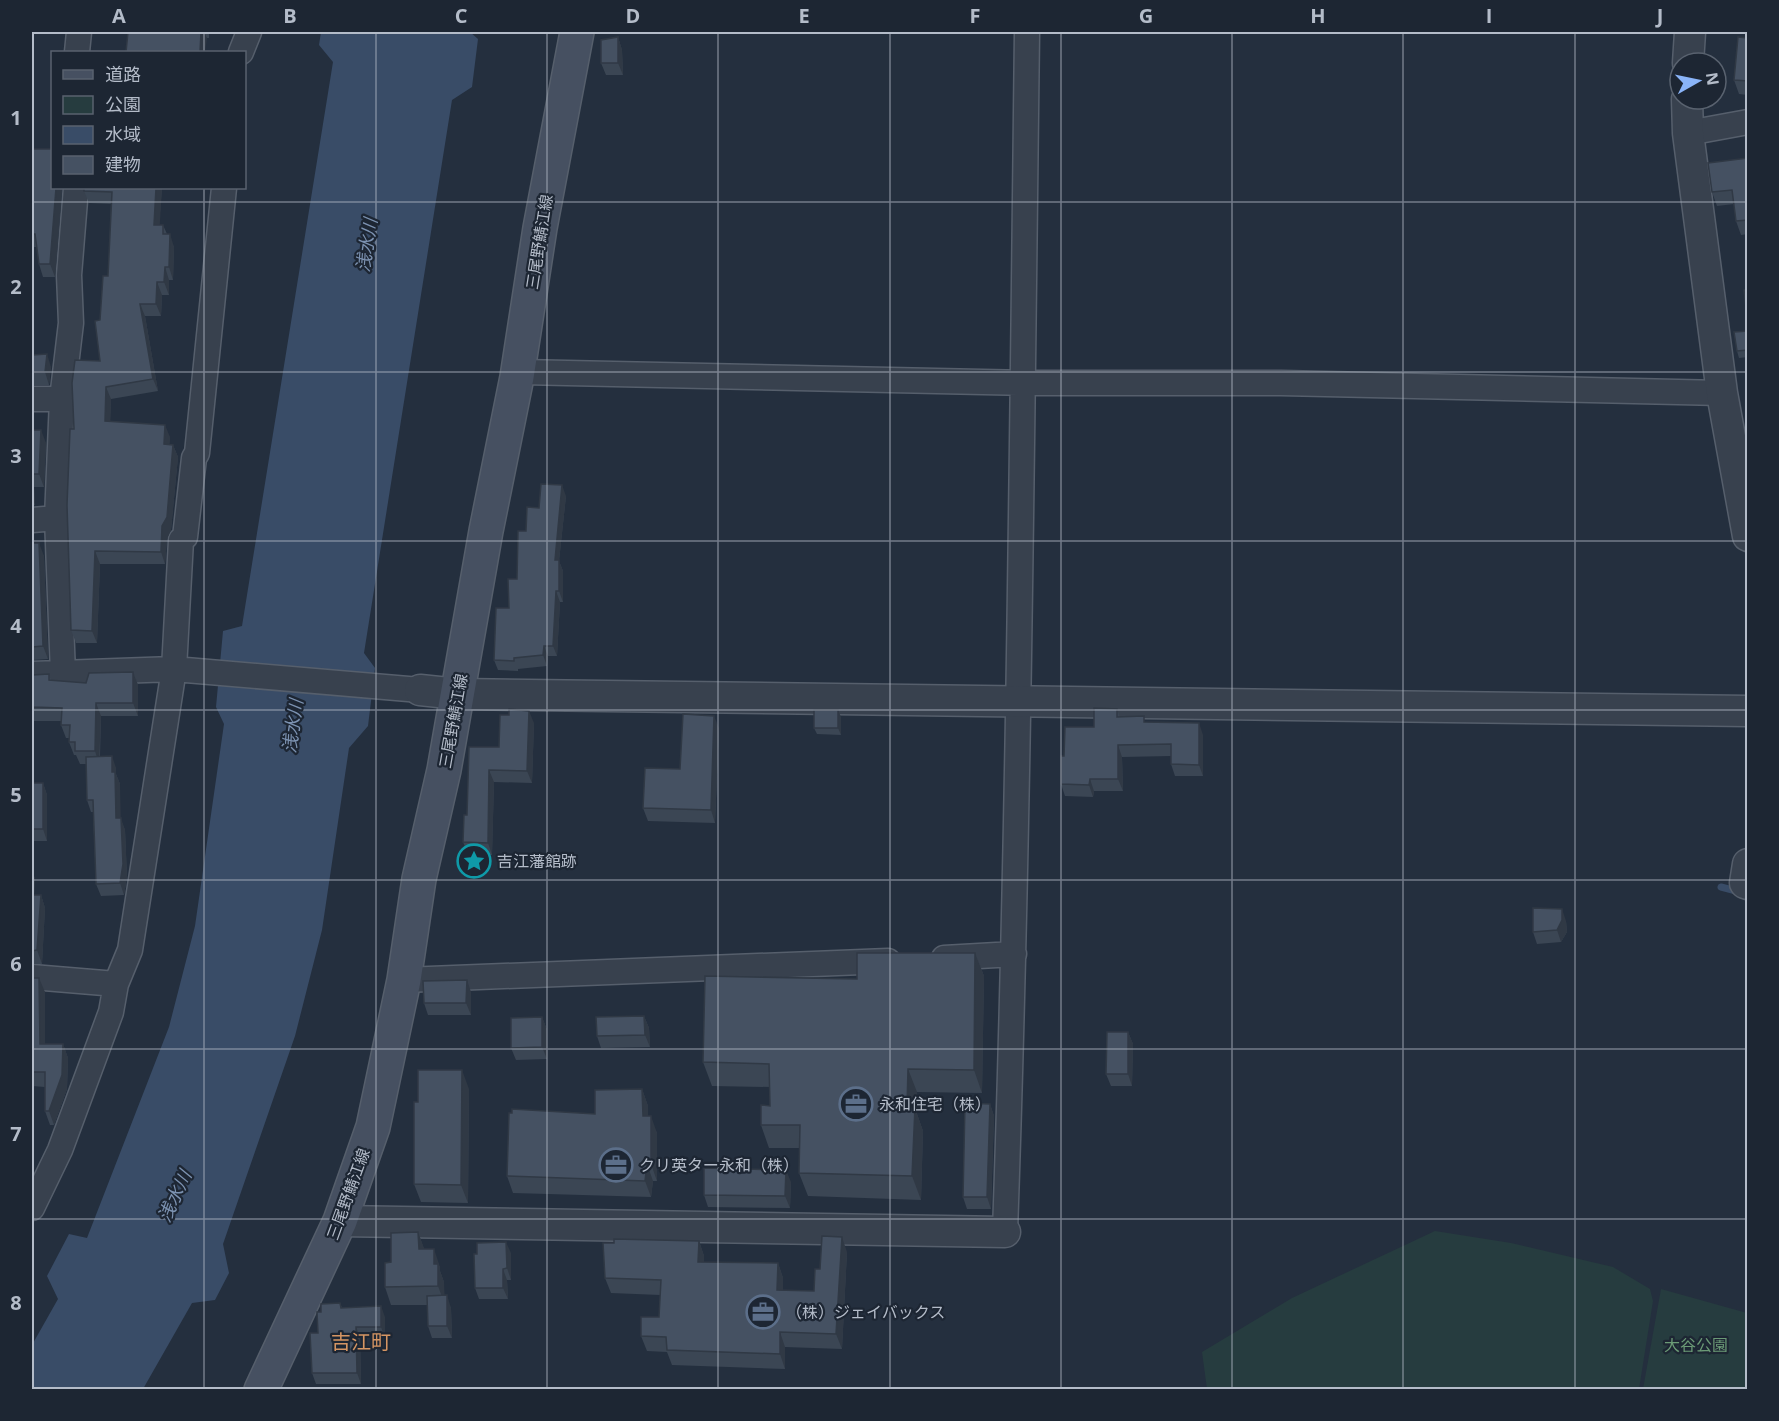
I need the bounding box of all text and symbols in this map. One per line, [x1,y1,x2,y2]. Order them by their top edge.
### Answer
text: A [112,2,126,29]
text: B [283,2,297,29]
text: C [455,2,468,29]
text: D [626,2,640,29]
text: E [798,2,810,29]
text: F [970,2,980,29]
text: G [1139,2,1153,29]
text: H [1310,2,1326,29]
text: I [1486,2,1492,29]
text: J [1655,2,1663,29]
legend [51,51,246,189]
north arrow [1668,51,1728,111]
text: 道路 [105,62,141,86]
text: N [1701,71,1725,87]
text: 公園 [105,92,141,116]
text: 1 [10,104,22,131]
text: 水域 [105,122,141,146]
text: 建物 [105,152,141,176]
street label: 三尾野鯖江線 [521,193,557,291]
water label: 浅水川 [350,214,382,274]
text: 2 [10,273,22,300]
text: 3 [10,442,22,469]
text: 4 [10,612,22,639]
street label: 三尾野鯖江線 [434,672,472,770]
water label: 浅水川 [276,696,308,754]
text: 5 [10,781,22,808]
place icon: 吉江藩館跡 [456,843,492,879]
place label: 吉江藩館跡 [497,850,577,872]
text: 6 [10,950,22,977]
office icon: 永和住宅（株） [838,1086,874,1122]
place label: 永和住宅（株） [879,1093,991,1115]
text: 7 [10,1120,22,1147]
street label: 三尾野鯖江線 [321,1145,375,1243]
office icon: クリ英ター永和（株） [598,1147,634,1183]
place label: クリ英ター永和（株） [639,1154,799,1176]
water label: 浅水川 [152,1165,197,1226]
text: 8 [10,1289,22,1316]
office icon: （株）ジェイバックス [745,1294,781,1330]
place label: （株）ジェイバックス [786,1301,945,1323]
district label: 吉江町 [331,1328,391,1355]
park label: 大谷公園 [1664,1334,1728,1356]

